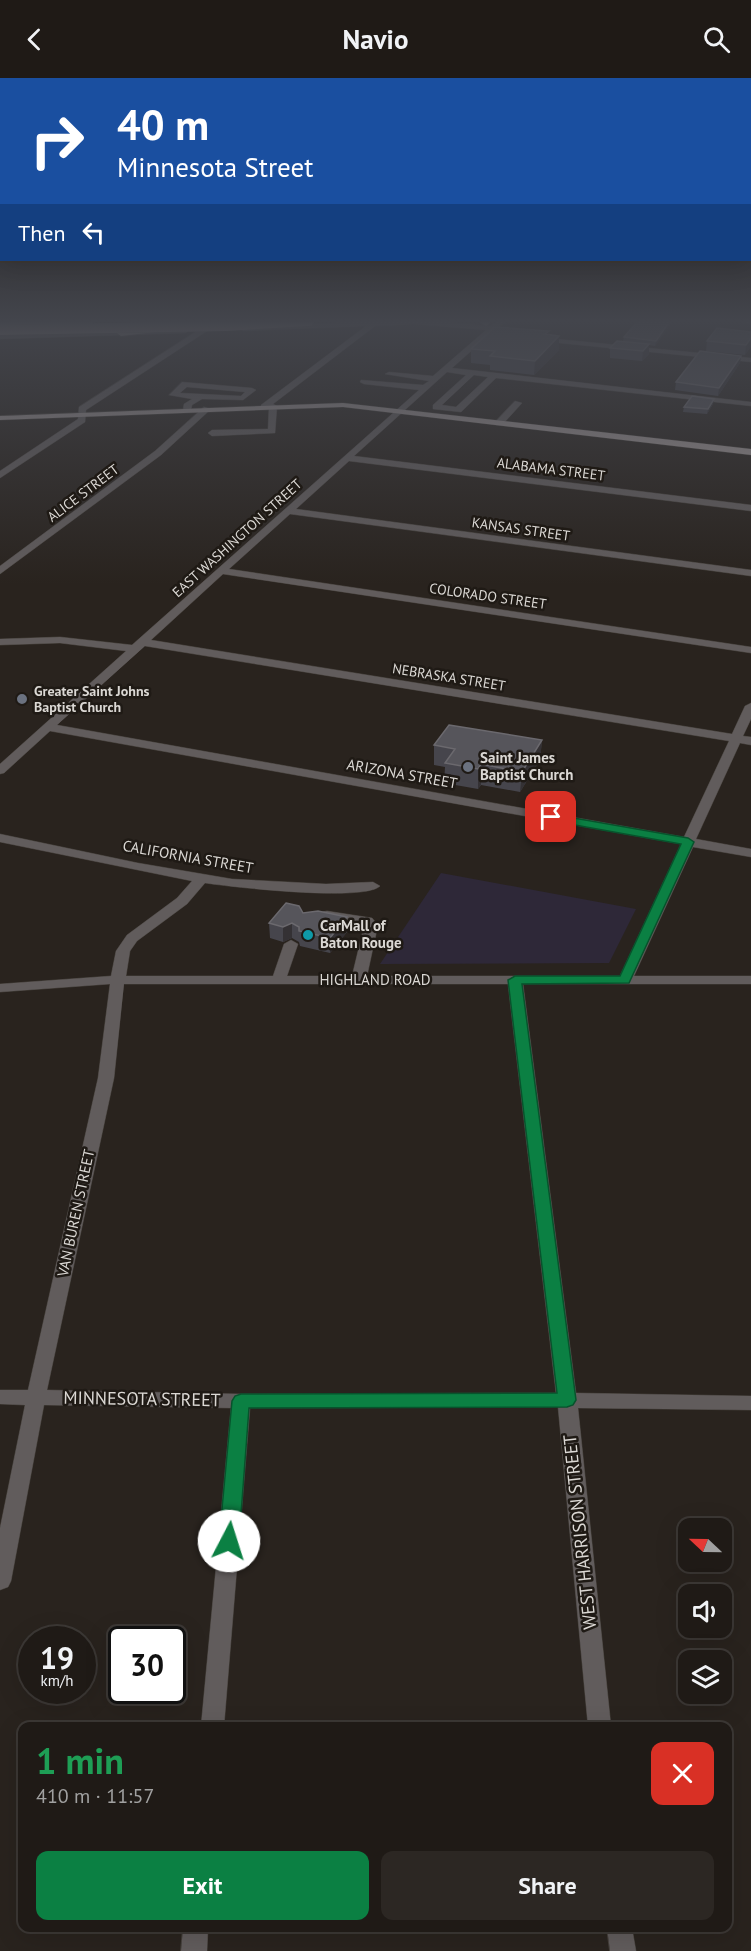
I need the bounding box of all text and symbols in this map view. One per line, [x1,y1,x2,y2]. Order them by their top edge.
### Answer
text: Navio [343,22,408,56]
icon: back [18,23,51,56]
icon: search [700,23,733,56]
text: 40 m [117,97,209,152]
icon: right [18,102,96,180]
text: Minnesota Street [117,150,313,184]
icon: left [77,216,110,249]
text: Then [18,219,65,247]
street label: ALABAMA STREET [496,453,606,485]
street label: ALICE STREET [44,460,123,526]
street label: EAST WASHINGTON STREET [168,475,306,601]
street label: KANSAS STREET [471,513,571,545]
street label: COLORADO STREET [428,579,548,613]
street label: NEBRASKA STREET [391,659,507,695]
place label: Greater Saint Johns Baptist Church [34,682,150,716]
marker: Greater Saint Johns Baptist Church [15,692,29,706]
place label: Saint James Baptist Church [480,748,573,784]
street label: ARIZONA STREET [345,754,460,793]
marker: Saint James Baptist Church [461,760,475,774]
pin [525,791,576,842]
icon: arrive [534,800,567,833]
street label: CALIFORNIA STREET [121,836,256,877]
place label: CarMall of Baton Rouge [320,916,402,952]
marker: CarMall of Baton Rouge [301,928,315,942]
street label: HIGHLAND ROAD [320,970,430,989]
street label: VAN BUREN STREET [53,1147,98,1279]
street label: MINNESOTA STREET [63,1386,221,1411]
street label: WEST HARRISON STREET [558,1433,601,1631]
position arrow [197,1509,261,1573]
north arrow [678,1518,732,1572]
map controls [678,1518,732,1704]
button: sound [678,1584,732,1638]
speed limit sign: 30 [108,1626,186,1704]
text: 19 [40,1638,74,1677]
button: layers [678,1650,732,1704]
text: km/h [41,1671,73,1690]
text: 1 min [36,1737,124,1784]
button: close [651,1742,714,1805]
text: 410 m · 11:57 [36,1783,154,1809]
button: Exit [36,1851,369,1920]
button: Share [381,1851,714,1920]

